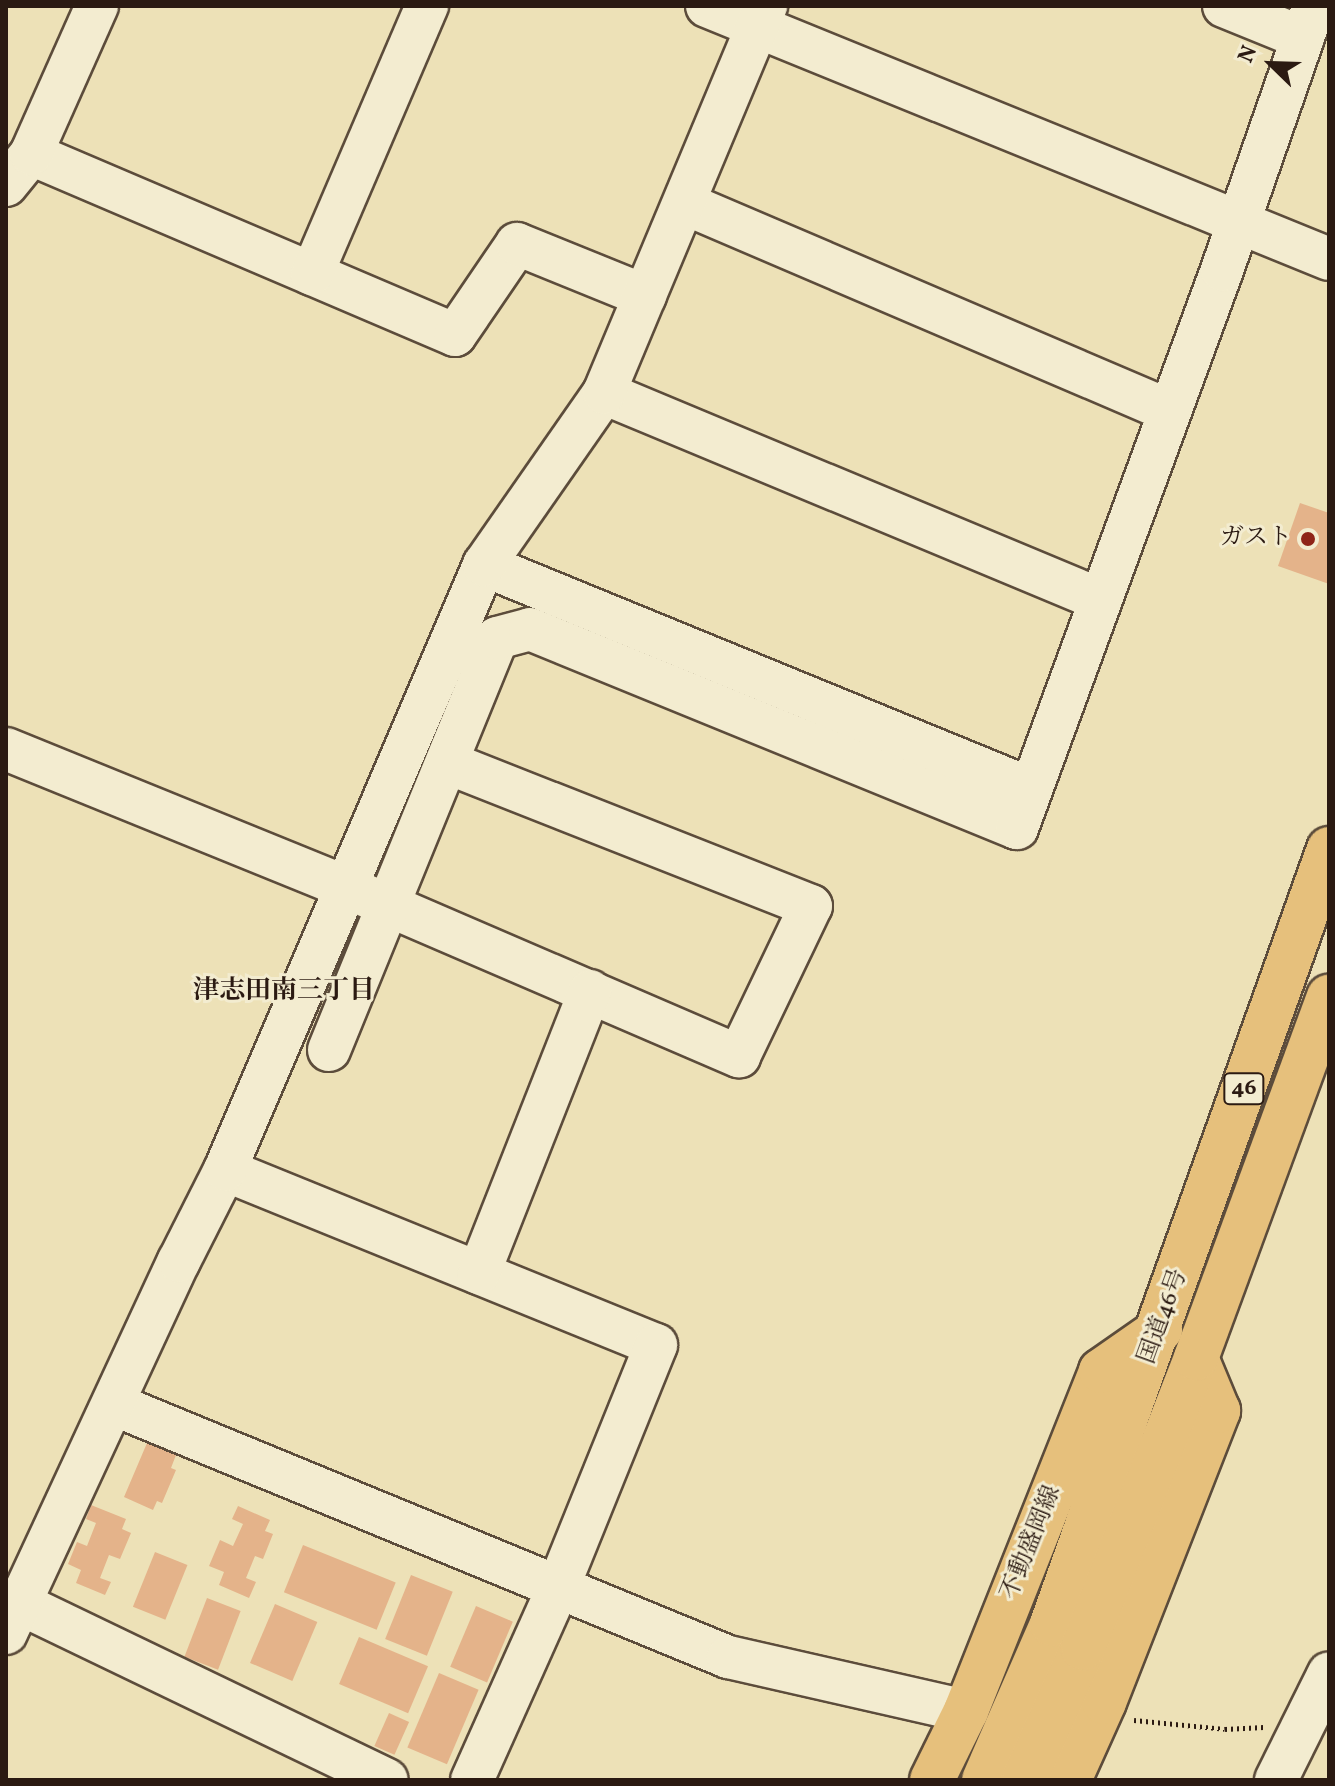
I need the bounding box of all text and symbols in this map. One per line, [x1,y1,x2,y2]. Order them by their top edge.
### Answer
north arrow [1231,24,1311,104]
text: N [1231,41,1266,68]
place label: ガスト [1220,525,1292,553]
marker: ガスト [1299,530,1317,548]
district label: 津志田南三丁目 [193,976,375,1008]
road number: 46 [1222,1071,1266,1107]
street label: 国道46号 [1134,1266,1194,1368]
street label: 不動盛岡線 [996,1482,1068,1604]

